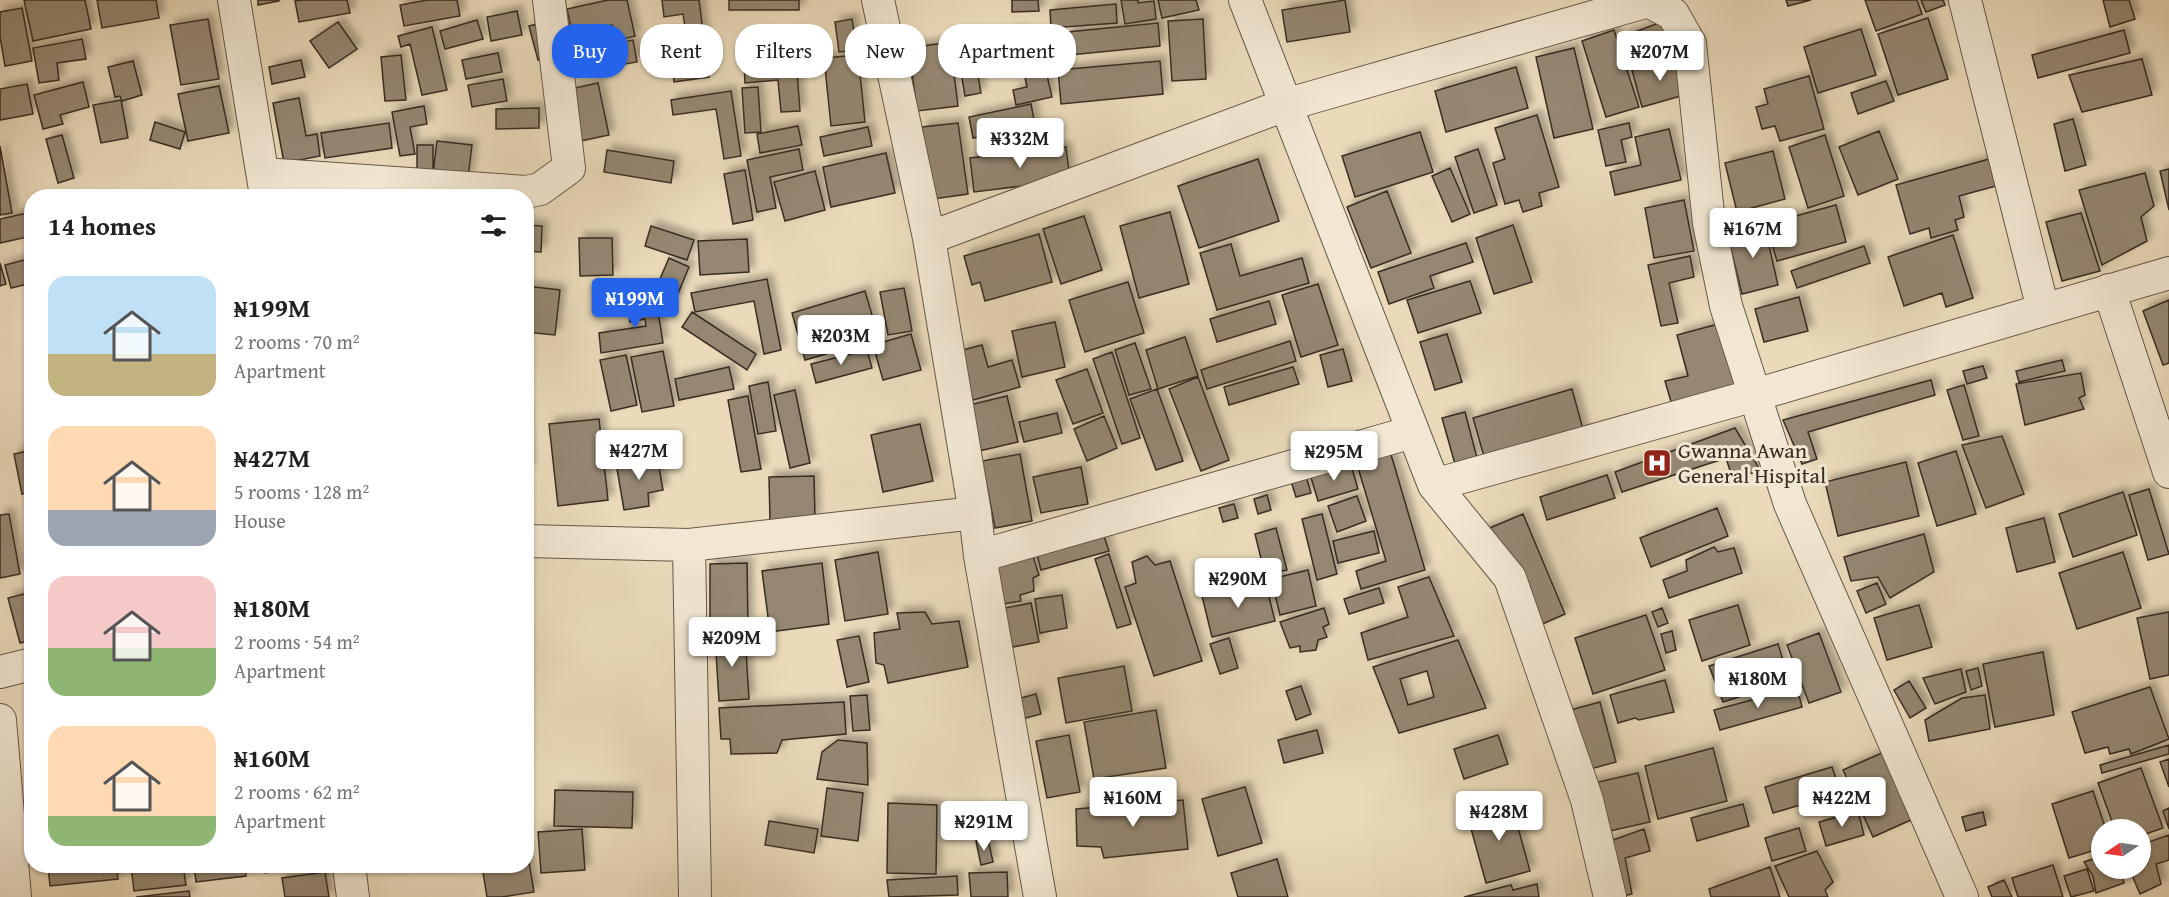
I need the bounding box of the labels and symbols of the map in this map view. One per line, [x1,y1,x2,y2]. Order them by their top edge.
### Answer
pin: ₦207M [1618,31,1702,82]
pin: ₦332M [978,118,1062,169]
pin: ₦167M [1711,208,1795,259]
pin: ₦199M [593,278,677,329]
pin: ₦203M [799,315,883,366]
pin: ₦427M [597,430,681,481]
pin: ₦295M [1292,431,1376,482]
place label: Gwanna Awan General Hispital [1678,434,1826,491]
hospital icon: Gwanna Awan General Hispital [1641,447,1673,479]
pin: ₦290M [1196,558,1280,609]
pin: ₦209M [690,617,774,668]
pin: ₦180M [1716,658,1800,709]
pin: ₦160M [1091,777,1175,828]
pin: ₦422M [1800,777,1884,828]
pin: ₦428M [1457,791,1541,842]
pin: ₦291M [942,801,1026,852]
north arrow [2091,819,2151,879]

